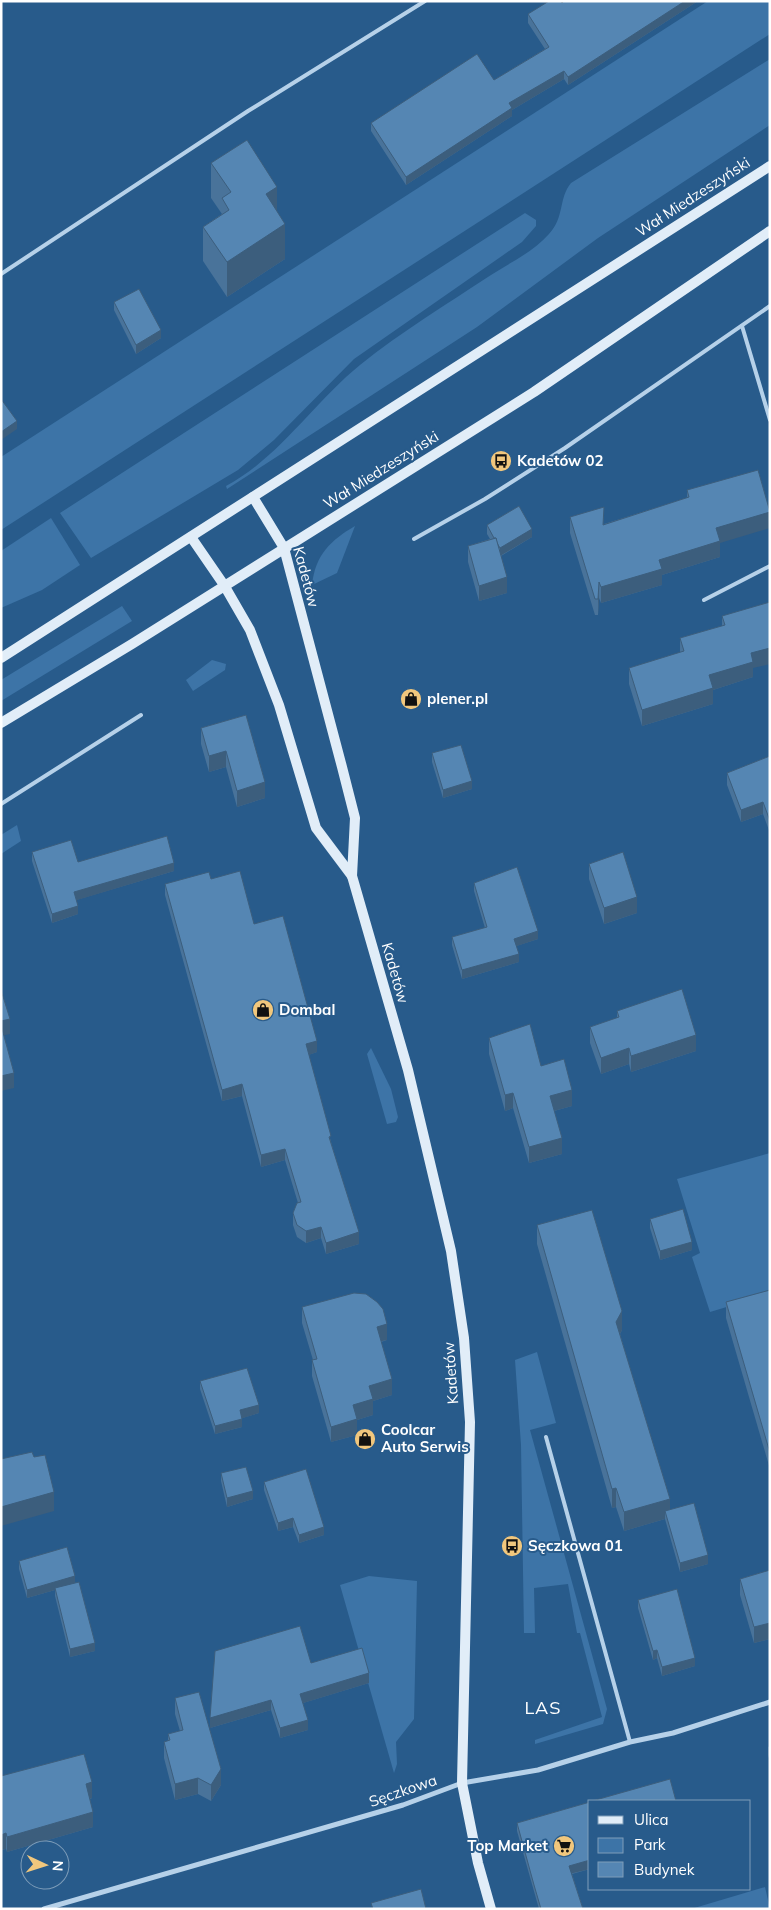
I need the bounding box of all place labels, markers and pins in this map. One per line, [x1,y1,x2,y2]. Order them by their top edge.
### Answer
bus stop icon: Kadetów 02 [489,449,513,473]
place label: Kadetów 02 [517,451,603,470]
shop icon: plener.pl [399,687,423,711]
place label: plener.pl [427,689,488,708]
shop icon: Dombal [251,998,275,1022]
place label: Dombal [279,1000,335,1019]
place label: Coolcar Auto Serwis [381,1420,469,1456]
shop icon: Coolcar Auto Serwis [353,1427,377,1451]
bus stop icon: Sęczkowa 01 [500,1534,524,1558]
place label: Sęczkowa 01 [528,1536,623,1555]
supermarket icon: Top Market [552,1834,576,1858]
place label: Top Market [467,1836,548,1855]

